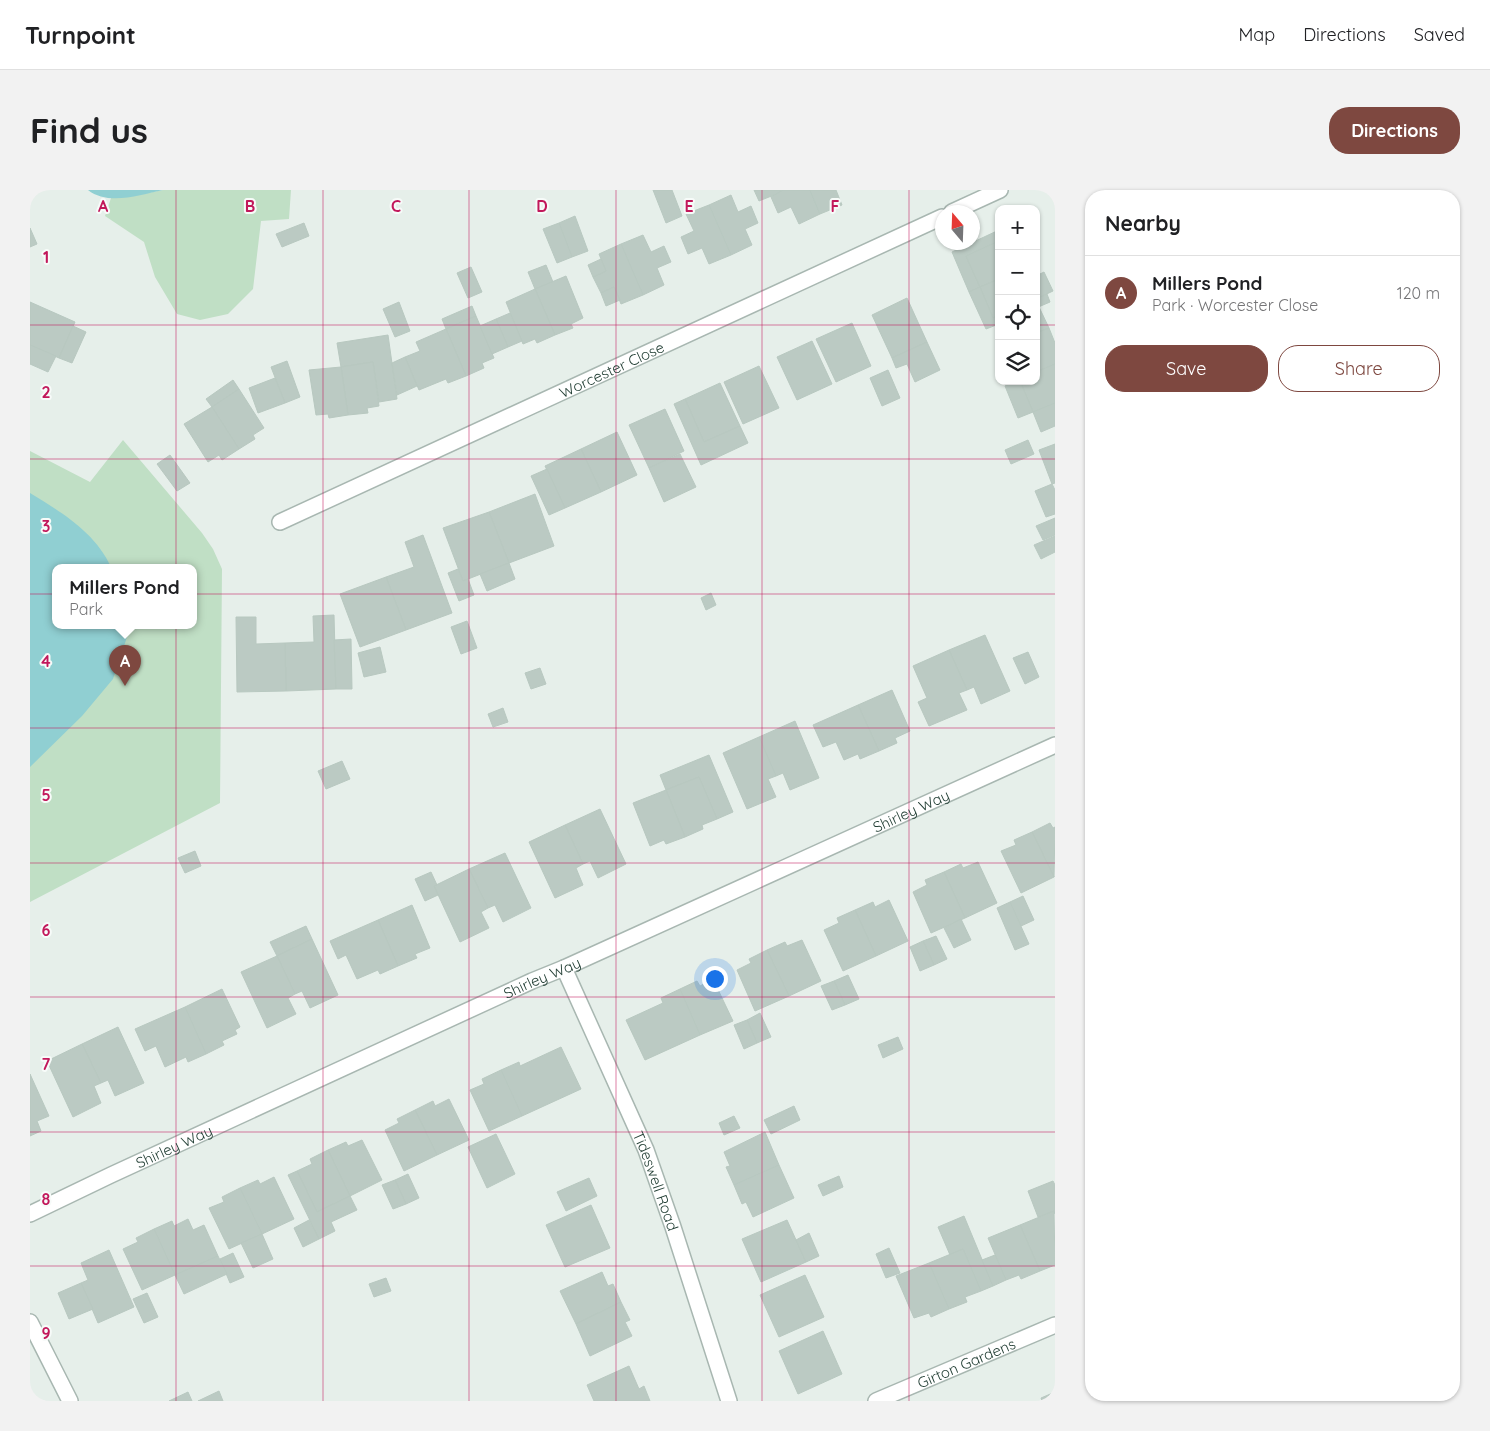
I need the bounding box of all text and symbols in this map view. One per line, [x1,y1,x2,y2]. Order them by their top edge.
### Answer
text: Turnpoint [25,20,136,50]
text: Map [1238,23,1275,46]
text: Directions [1303,23,1386,46]
text: Saved [1414,23,1465,46]
button: Directions [1329,107,1460,154]
text: Find us [30,108,148,152]
text: A [98,196,109,216]
text: B [245,196,255,216]
text: C [391,196,401,216]
text: D [536,196,548,216]
text: E [684,196,694,216]
text: F [831,196,840,216]
north arrow [935,205,980,250]
map controls [995,205,1040,385]
button: + [995,205,1040,250]
text: Nearby [1105,210,1181,236]
text: 1 [43,247,49,267]
button: − [995,250,1040,295]
text: Millers Pond [1152,271,1262,295]
text: A [1116,283,1126,303]
text: 120 m [1397,283,1440,303]
button: locate [995,295,1040,340]
text: Park · Worcester Close [1152,295,1318,315]
street label: Worcester Close [556,337,667,402]
button: layers [995,340,1040,385]
button: Save [1105,345,1268,392]
button: Share [1278,345,1440,392]
text: 2 [41,382,51,402]
text: 3 [42,516,50,536]
popup [52,564,197,629]
text: Millers Pond [69,575,180,599]
text: Park [69,599,103,619]
pin: A [109,645,141,686]
text: 4 [41,651,51,671]
text: 5 [41,785,51,805]
street label: Shirley Way [870,785,952,836]
text: 6 [42,920,51,940]
street label: Shirley Way [500,952,584,1002]
your location [702,966,728,992]
text: 7 [42,1054,51,1074]
street label: Shirley Way [132,1120,215,1172]
street label: Tideswell Road [629,1128,683,1233]
text: 8 [42,1189,51,1209]
text: 9 [41,1323,51,1343]
street label: Girton Gardens [914,1333,1018,1392]

